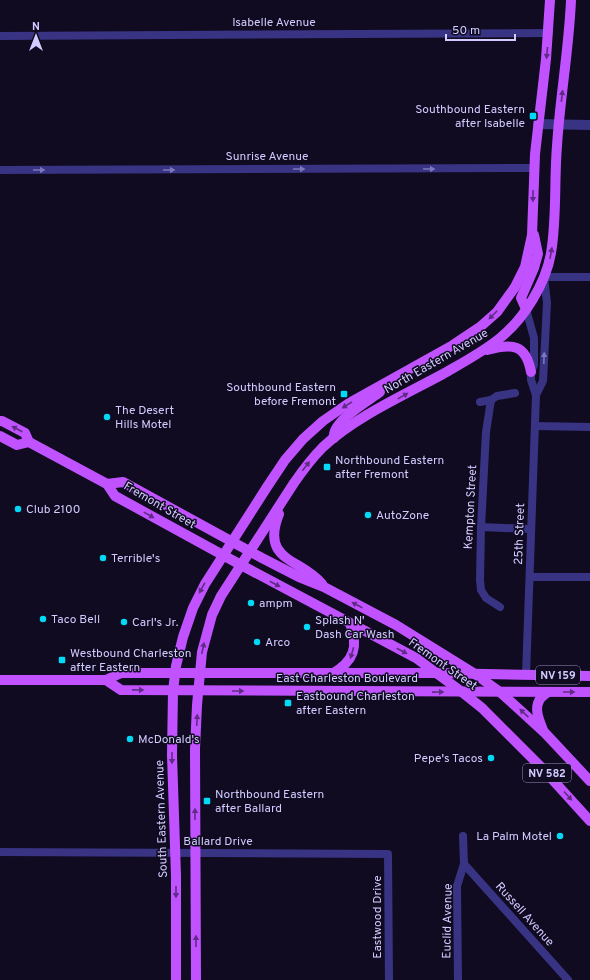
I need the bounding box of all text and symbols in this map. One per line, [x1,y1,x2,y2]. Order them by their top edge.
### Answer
street label: Isabelle Avenue [232,15,316,31]
north arrow [16,16,56,56]
scale bar [446,16,515,42]
text: N [32,20,40,34]
text: 50 m [452,23,480,39]
one-way arrow [543,47,550,59]
one-way arrow [559,90,566,102]
place label: Southbound Eastern after Isabelle [415,102,525,132]
marker: Southbound Eastern after Isabelle [528,111,538,121]
street label: Sunrise Avenue [225,149,309,165]
one-way arrow [293,166,306,172]
one-way arrow [423,166,436,172]
one-way arrow [33,167,46,173]
one-way arrow [163,167,176,173]
one-way arrow [530,190,537,202]
one-way arrow [548,247,554,259]
one-way arrow [488,310,498,320]
street label: North Eastern Avenue [382,326,491,398]
one-way arrow [541,351,547,364]
place label: Southbound Eastern before Fremont [226,380,336,410]
marker: Southbound Eastern before Fremont [339,389,349,399]
one-way arrow [397,393,409,399]
one-way arrow [342,401,352,409]
place label: The Desert Hills Motel [115,403,174,433]
marker: The Desert Hills Motel [102,412,112,422]
one-way arrow [11,425,23,432]
place label: Northbound Eastern after Fremont [335,453,444,483]
one-way arrow [302,460,311,471]
marker: Northbound Eastern after Fremont [322,462,332,472]
street label: Kempton Street [461,464,481,550]
street label: Fremont Street [121,479,198,533]
place label: Club 2100 [26,502,80,518]
street label: 25th Street [511,503,529,565]
marker: Club 2100 [13,504,23,514]
place label: AutoZone [376,508,429,524]
marker: AutoZone [363,510,373,520]
one-way arrow [143,511,155,518]
place label: Terrible's [111,551,160,567]
marker: Terrible's [98,553,108,563]
one-way arrow [269,581,281,587]
one-way arrow [199,582,206,594]
place label: ampm [259,596,293,612]
marker: ampm [246,598,256,608]
one-way arrow [351,602,363,608]
place label: Taco Bell [51,612,100,628]
place label: Splash N' Dash Car Wash [315,613,394,643]
marker: Taco Bell [38,614,48,624]
place label: Carl's Jr. [132,615,179,631]
marker: Carl's Jr. [119,617,129,627]
marker: Splash N' Dash Car Wash [302,622,312,632]
place label: Arco [265,635,291,651]
street label: Fremont Street [405,635,480,695]
marker: Arco [252,637,262,647]
one-way arrow [200,642,206,654]
place label: Westbound Charleston after Eastern [70,646,191,676]
one-way arrow [349,647,355,659]
one-way arrow [397,648,408,654]
marker: Westbound Charleston after Eastern [57,655,67,665]
road number: NV 159 [536,666,580,684]
street label: East Charleston Boulevard [276,671,418,687]
one-way arrow [132,687,145,693]
one-way arrow [232,688,245,694]
one-way arrow [432,688,444,695]
place label: Eastbound Charleston after Eastern [296,689,415,719]
one-way arrow [563,689,576,695]
marker: Eastbound Charleston after Eastern [283,698,293,708]
one-way arrow [519,708,529,718]
one-way arrow [193,714,200,726]
place label: McDonald's [138,732,200,748]
marker: McDonald's [125,734,135,744]
place label: Pepe's Tacos [414,751,483,767]
one-way arrow [169,752,175,765]
marker: Pepe's Tacos [486,753,496,763]
street label: South Eastern Avenue [152,760,172,878]
road number: NV 582 [523,764,571,782]
place label: Northbound Eastern after Ballard [215,787,324,817]
one-way arrow [563,791,572,802]
marker: Northbound Eastern after Ballard [202,796,212,806]
one-way arrow [192,807,198,820]
place label: La Palm Motel [476,829,552,845]
marker: La Palm Motel [555,831,565,841]
street label: Ballard Drive [183,834,253,850]
street label: Eastwood Drive [370,875,386,959]
street label: Russell Avenue [491,879,557,950]
street label: Euclid Avenue [439,883,457,959]
one-way arrow [173,886,179,899]
one-way arrow [193,934,199,947]

